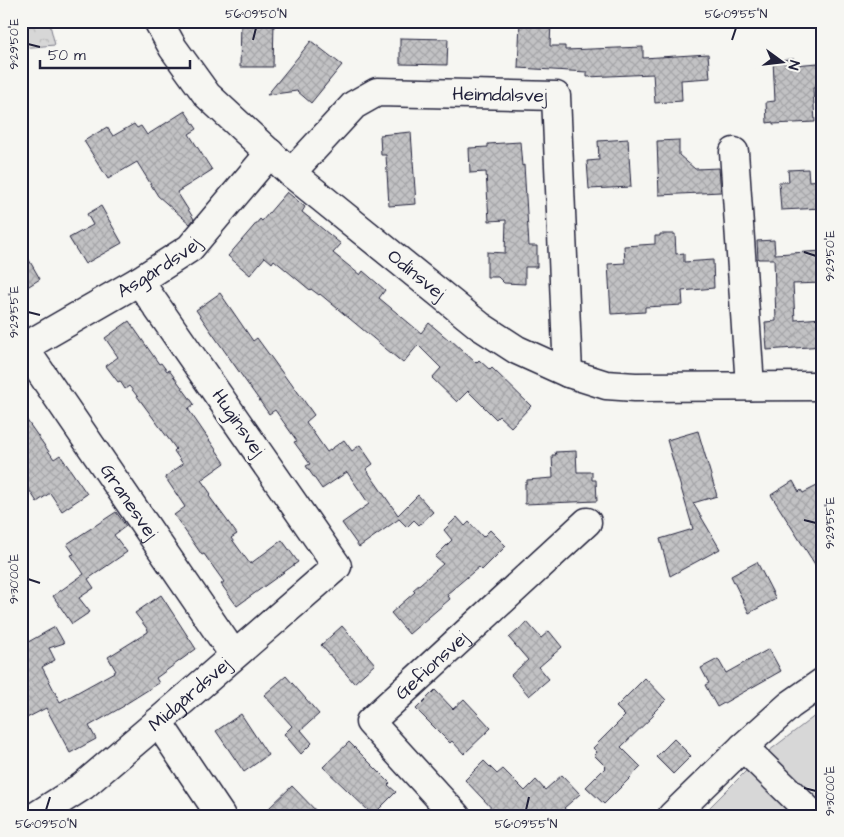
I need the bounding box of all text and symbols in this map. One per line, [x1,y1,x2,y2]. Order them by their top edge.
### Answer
text: 56°09'50"N [225,6,287,23]
text: 56°09'55"N [705,6,768,23]
text: 9°29'50"E [6,18,23,70]
scale bar [40,38,190,70]
north arrow [756,38,806,88]
text: 50 m [48,45,86,66]
text: N [783,58,804,72]
street label: Heimdalsvej [452,80,548,109]
text: 9°29'50"E [822,230,839,282]
street label: Asgårdsvej [112,231,207,304]
street label: Odinsvej [382,243,452,307]
text: 9°29'55"E [6,286,23,338]
street label: Huginsvej [204,384,271,463]
street label: Granesvej [94,458,165,545]
text: 9°29'55"E [822,497,839,549]
text: 9°30'00"E [6,554,23,604]
street label: Gefionsvej [389,624,474,706]
street label: Midgårdsvej [142,651,237,738]
text: 9°30'00"E [822,766,839,816]
text: 56°09'50"N [15,816,77,833]
text: 56°09'55"N [495,816,558,833]

